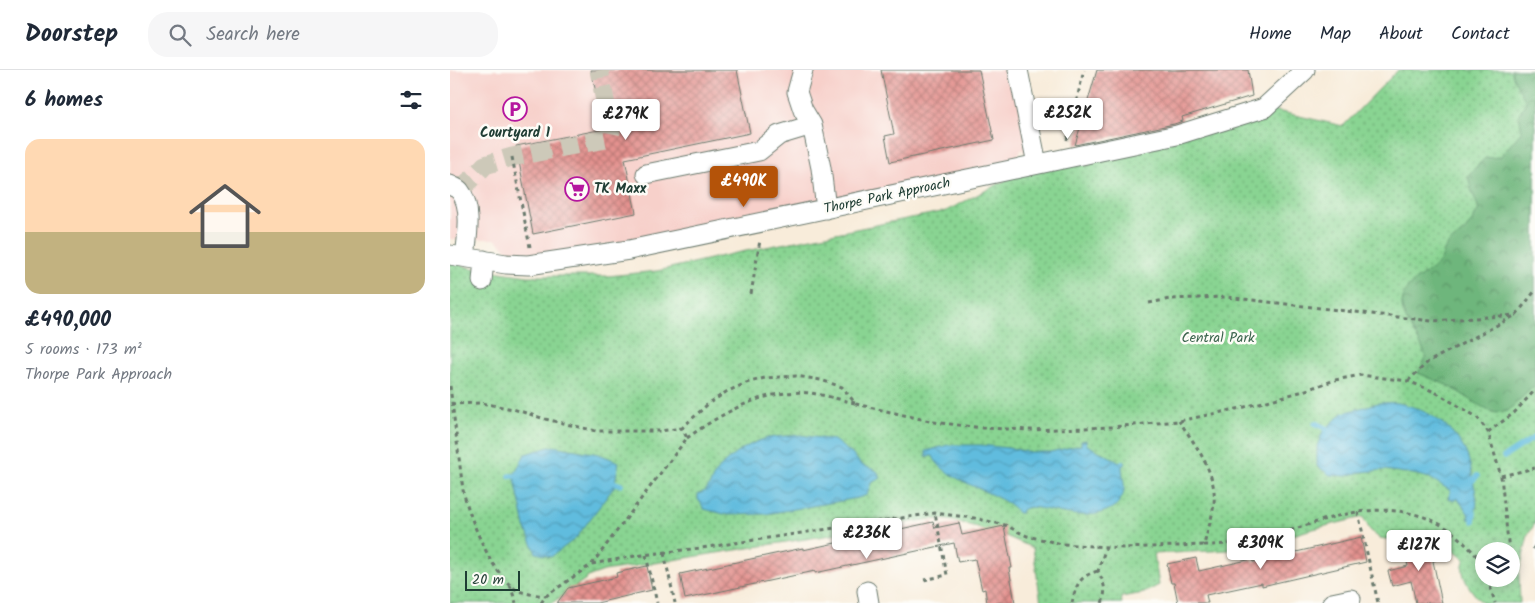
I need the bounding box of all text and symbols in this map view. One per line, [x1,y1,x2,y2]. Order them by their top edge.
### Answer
search box [148,12,498,57]
text: Doorstep [25,15,118,54]
text: Search here [206,20,300,50]
text: Home [1249,20,1292,49]
text: Map [1320,20,1351,49]
text: About [1379,20,1423,49]
text: Contact [1451,20,1510,49]
icon: search [166,21,194,49]
text: 6 homes [25,84,103,117]
icon: filters [397,86,425,114]
parking icon: Courtyard 1 [502,96,528,122]
pin: £279K [591,98,661,141]
pin: £252K [1033,98,1103,140]
text: £252K [1044,101,1092,126]
text: £279K [603,102,649,127]
place label: Courtyard 1 [480,122,551,144]
pin: £490K [709,166,779,208]
text: £490K [721,169,767,194]
icon: home [180,171,270,261]
street label: Thorpe Park Approach [822,172,952,220]
supermarket icon: TK Maxx [564,176,590,202]
place label: TK Maxx [594,178,647,200]
text: £490,000 [25,304,111,337]
park label: Central Park [1181,327,1255,349]
text: 5 rooms · 173 m² [25,337,142,362]
text: Thorpe Park Approach [25,362,172,387]
pin: £236K [832,518,902,560]
text: £236K [843,521,891,546]
pin: £309K [1226,528,1296,570]
pin: £127K [1384,530,1454,572]
text: £309K [1238,531,1284,556]
text: £127K [1397,533,1441,558]
map controls [1475,542,1520,587]
button: layers [1475,542,1520,587]
scale bar [465,568,520,591]
text: 20 m [472,569,504,591]

